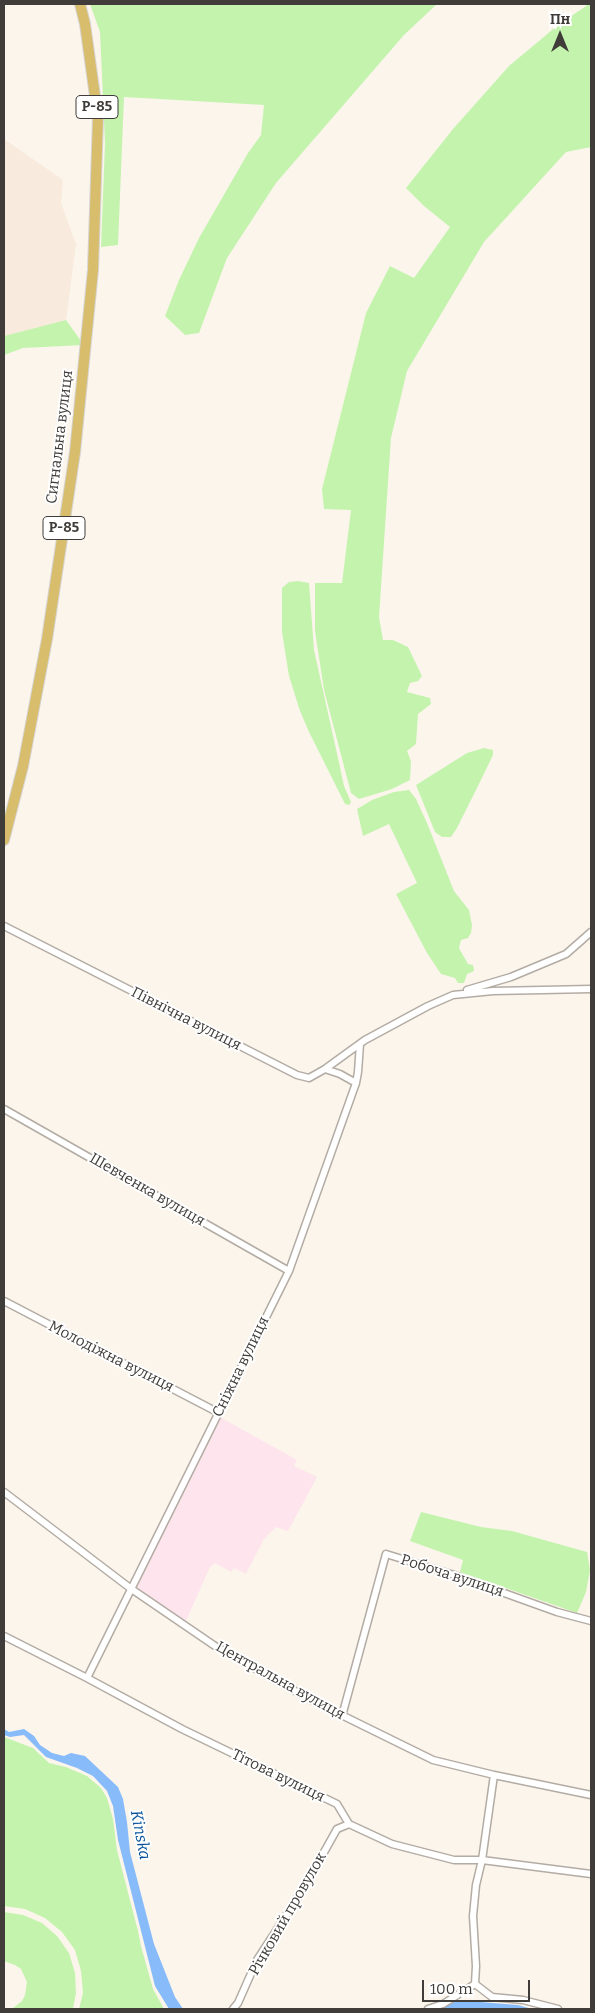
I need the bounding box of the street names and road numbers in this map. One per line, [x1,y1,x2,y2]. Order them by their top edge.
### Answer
road number: Р-85 [76,95,118,118]
street label: Сигнальна вулиця [43,369,77,505]
road number: Р-85 [43,516,85,540]
street label: Північна вулиця [128,983,244,1055]
street label: Шевченка вулиця [86,1150,208,1230]
street label: Сніжна вулиця [209,1314,273,1420]
street label: Молодіжна вулиця [45,1318,177,1396]
street label: Робоча вулиця [398,1551,506,1601]
street label: Центральна вулиця [212,1638,348,1724]
street label: Тітова вулиця [229,1746,327,1806]
street label: Річковий провулок [245,1849,331,1979]

